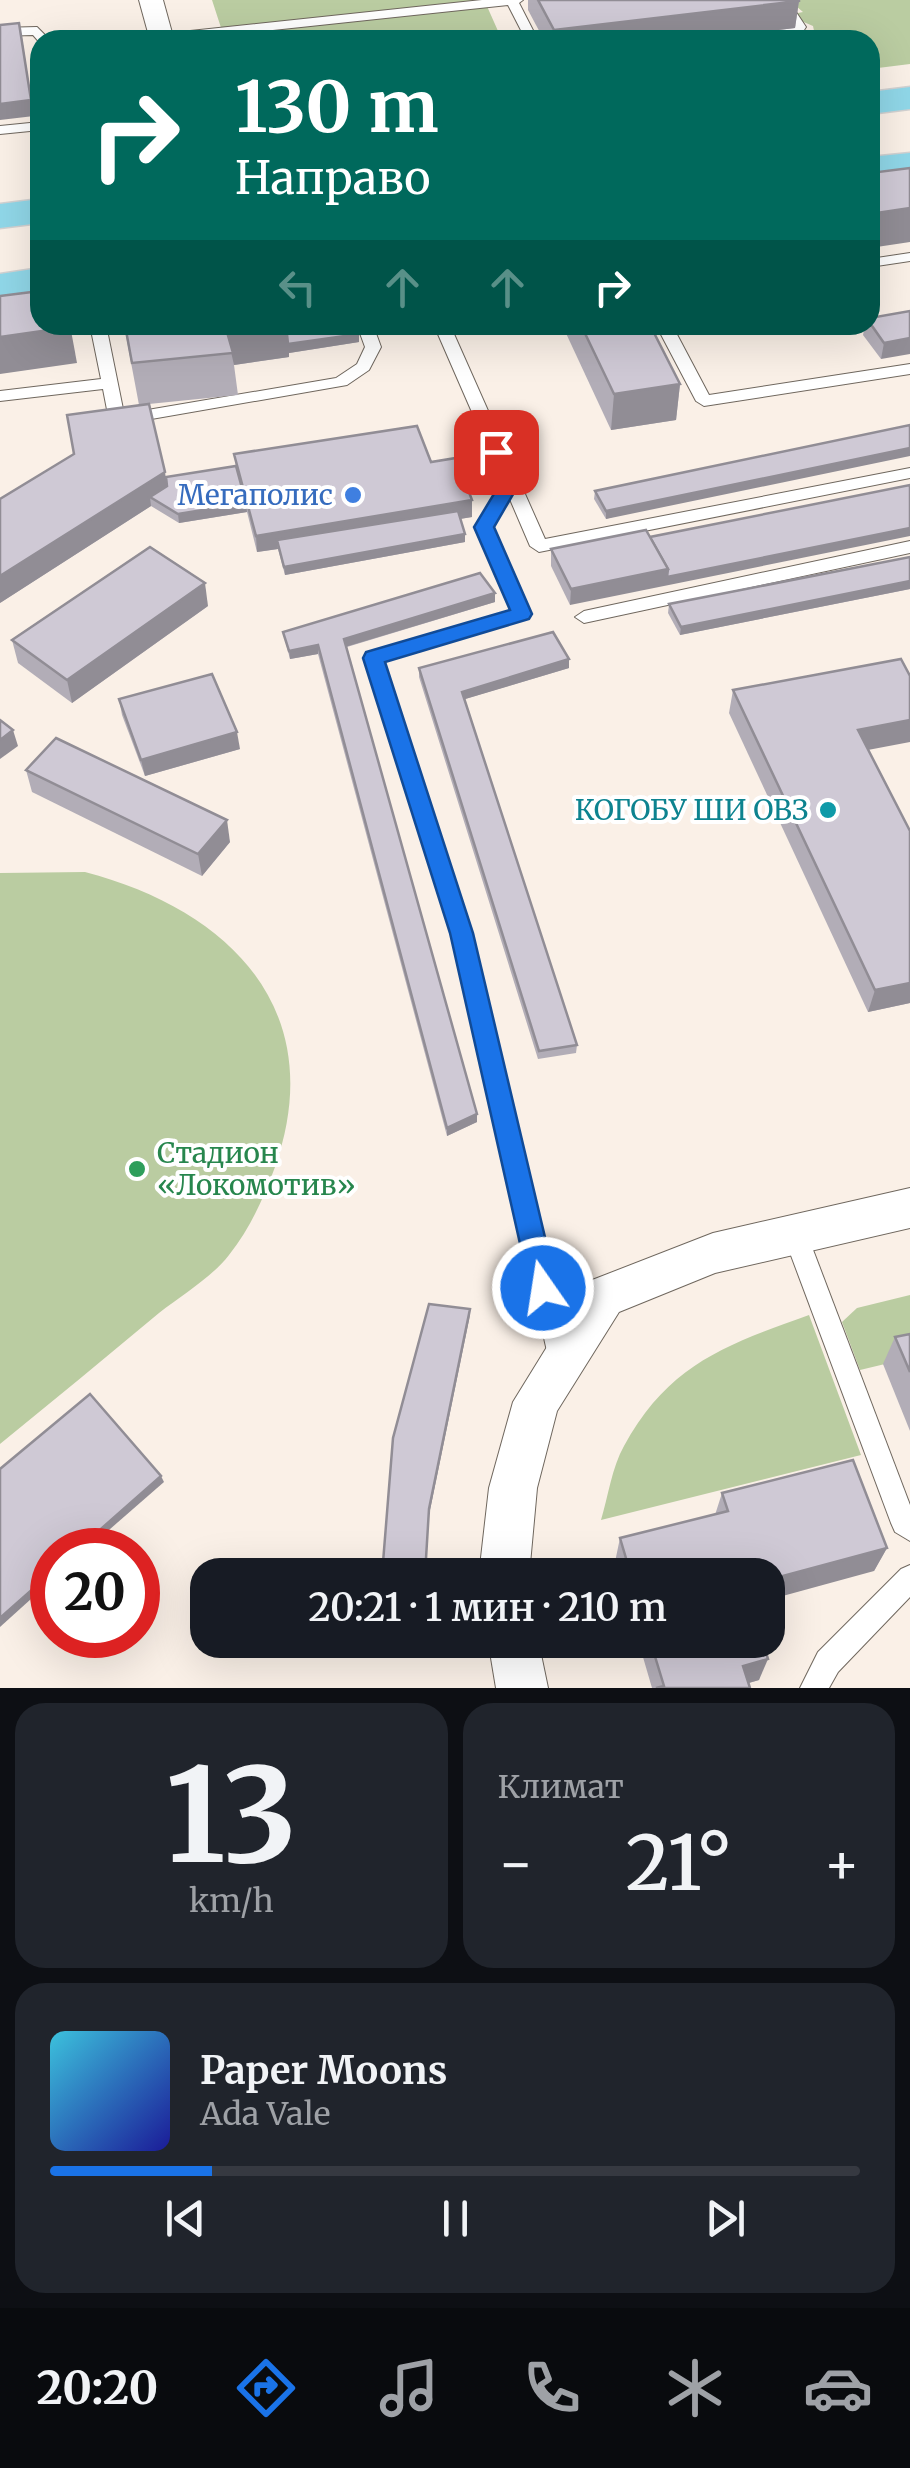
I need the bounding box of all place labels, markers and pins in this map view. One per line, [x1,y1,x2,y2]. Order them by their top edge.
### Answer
pin [454,410,539,495]
place label: Мегаполис [178,477,333,513]
marker: Мегаполис [342,484,364,506]
place label: КОГОБУ ШИ ОВЗ [575,792,808,828]
marker: КОГОБУ ШИ ОВЗ [817,799,839,821]
place label: Cтадион «Локомотив» [157,1135,356,1203]
marker: Cтадион «Локомотив» [126,1158,148,1180]

